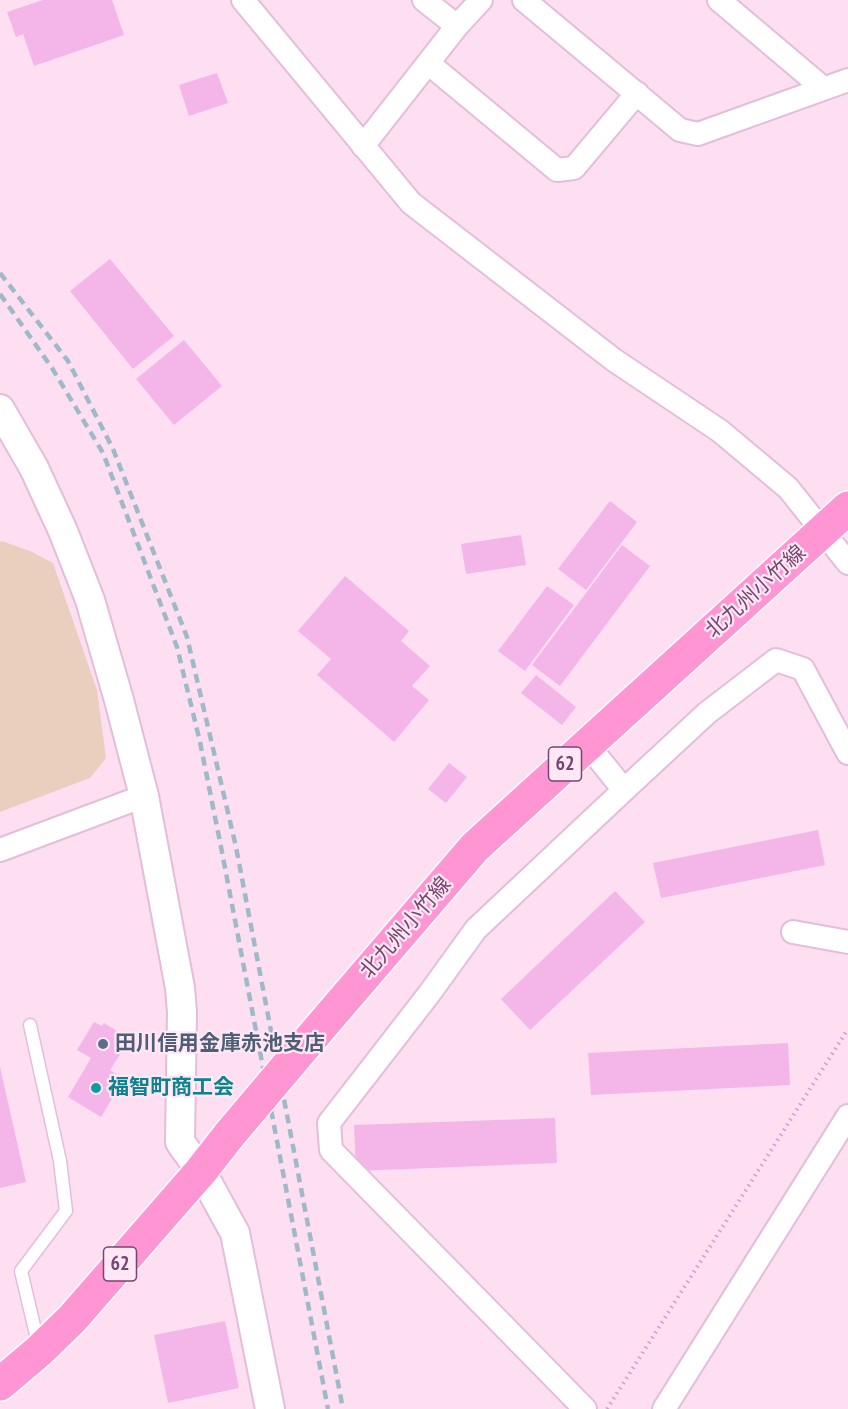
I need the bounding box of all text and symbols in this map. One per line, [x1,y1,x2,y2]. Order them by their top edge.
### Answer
street label: 北九州小竹線 [701,540,811,644]
road number: 62 [548,747,582,781]
street label: 北九州小竹線 [355,872,457,984]
place label: 田川信用金庫赤池支店 [115,1031,325,1057]
marker: 田川信用金庫赤池支店 [96,1037,110,1051]
place label: 福智町商工会 [108,1075,234,1101]
marker: 福智町商工会 [89,1081,103,1095]
road number: 62 [104,1247,136,1281]

